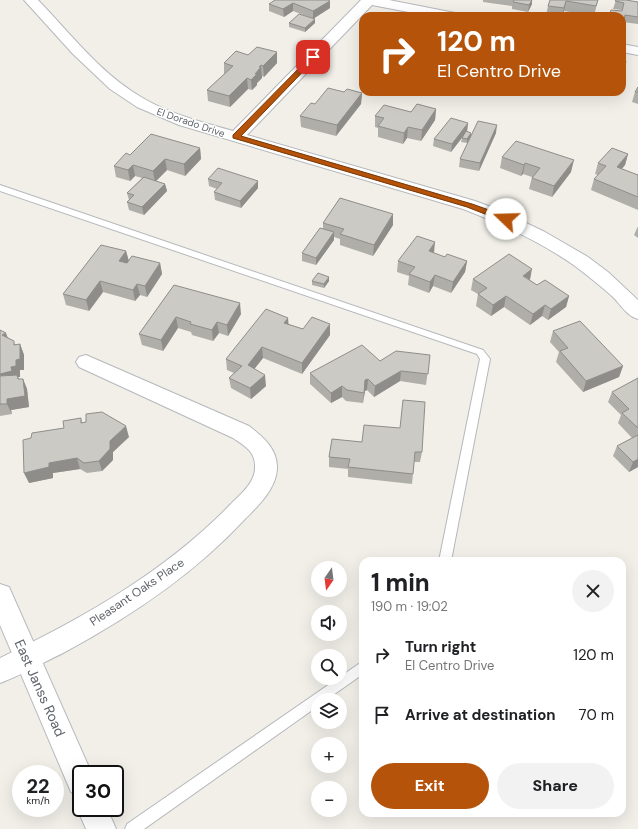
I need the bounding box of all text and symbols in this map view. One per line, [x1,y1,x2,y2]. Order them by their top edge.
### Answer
text: 120 m [437,23,516,60]
icon: right [371,28,423,80]
pin [296,40,330,74]
icon: arrive [302,46,324,68]
text: El Centro Drive [437,59,561,83]
street label: El Dorado Drive [155,105,227,140]
position arrow [485,198,527,240]
street label: Pleasant Oaks Place [87,554,188,630]
north arrow [311,561,347,597]
map controls [311,561,347,817]
text: 1 min [371,567,430,598]
button: close [572,570,614,612]
text: 190 m · 19:02 [371,598,448,615]
button: sound [311,605,347,641]
street label: East Janss Road [11,637,69,739]
text: Turn right [405,637,476,657]
icon: right [371,644,393,666]
text: 120 m [573,645,614,665]
button: search [311,649,347,685]
text: El Centro Drive [405,657,494,674]
button: layers [311,693,347,729]
icon: arrive [371,704,393,726]
text: Arrive at destination [405,705,556,725]
text: 70 m [579,705,614,725]
button: + [311,737,347,773]
button: Exit [371,763,489,809]
button: Share [497,763,614,809]
speed limit sign: 30 [72,765,124,817]
text: 22 [26,773,50,799]
button: − [311,781,347,817]
text: km/h [26,794,50,807]

